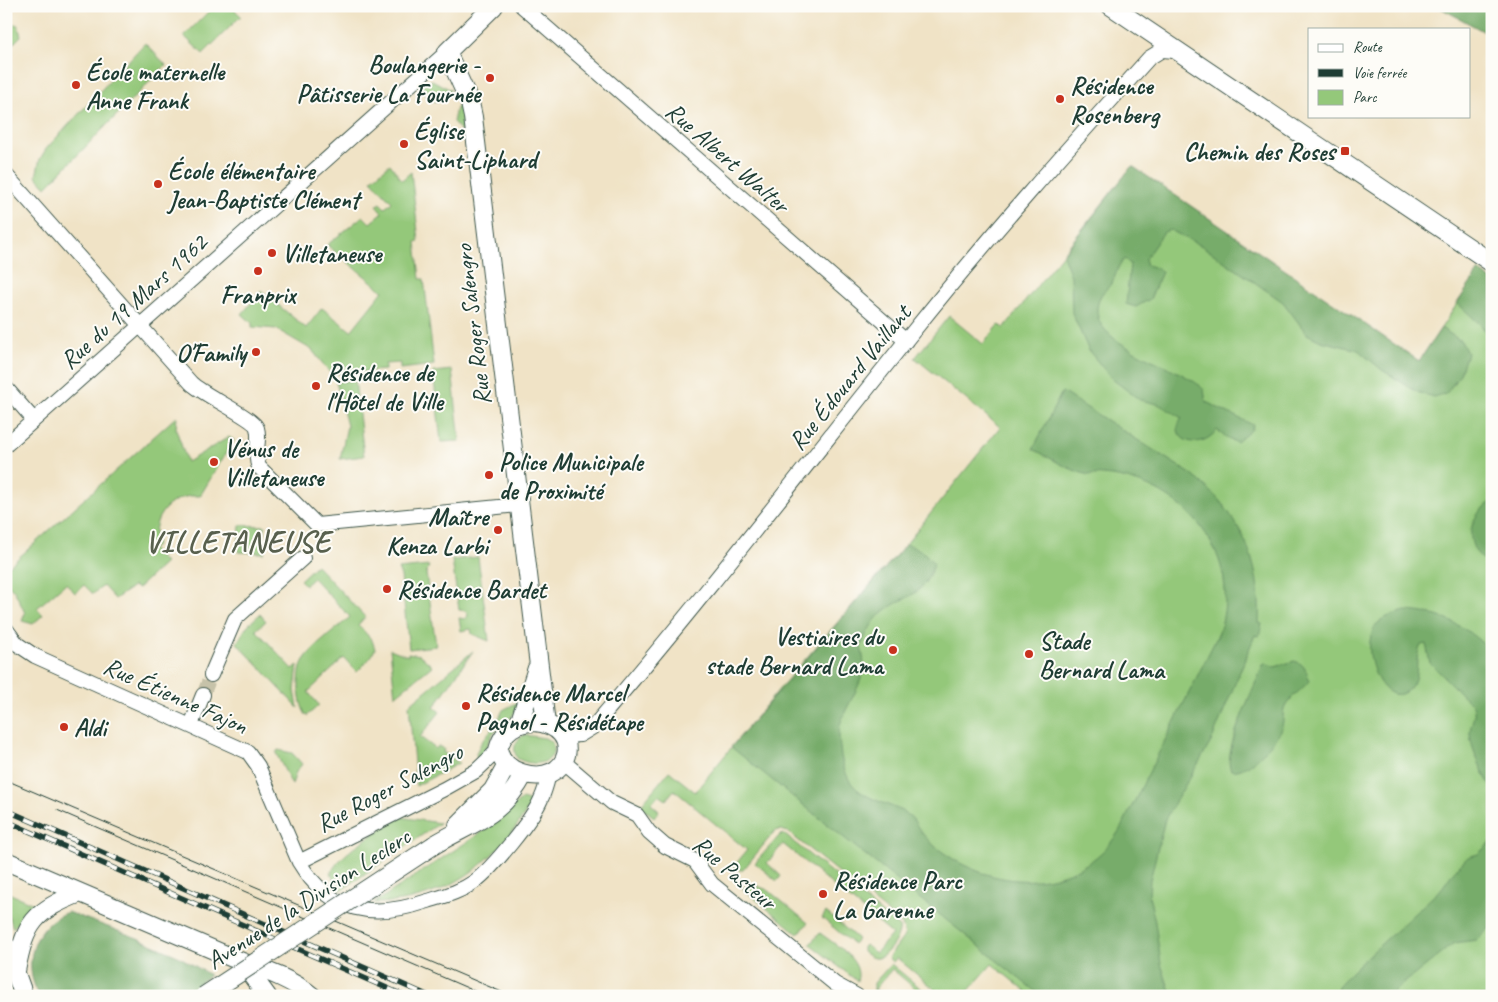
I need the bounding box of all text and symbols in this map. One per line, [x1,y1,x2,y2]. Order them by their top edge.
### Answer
legend [1308,28,1470,118]
text: Route [1353,38,1383,57]
place label: Boulangerie - Pâtisserie La Fournée [297,49,483,110]
place label: École maternelle Anne Frank [86,56,226,117]
text: Voie ferrée [1353,64,1407,83]
place label: Résidence Rosenberg [1070,70,1161,131]
marker: Boulangerie - Pâtisserie La Fournée [484,72,496,84]
marker: École maternelle Anne Frank [70,79,82,91]
text: Parc [1353,88,1377,107]
marker: Résidence Rosenberg [1054,93,1066,105]
street label: Rue Albert Walter [659,95,798,222]
place label: Église Saint-Liphard [414,115,540,176]
place label: Chemin des Roses [1184,136,1337,168]
marker: Église Saint-Liphard [398,138,410,150]
marker: Chemin des Roses [1339,145,1351,157]
place label: École élémentaire Jean-Baptiste Clément [166,155,363,216]
marker: École élémentaire Jean-Baptiste Clément [152,178,164,190]
street label: Rue du 19 Mars 1962 [53,226,215,376]
place label: Villetaneuse [282,238,383,270]
street label: Rue Roger Salengro [447,242,499,407]
marker: Villetaneuse [266,247,278,259]
marker: Franprix [252,265,264,277]
place label: Franprix [221,279,298,311]
street label: Rue Édouard Vaillant [781,296,920,457]
place label: O'Family [176,337,248,369]
marker: O'Family [250,346,262,358]
place label: Résidence de l'Hôtel de Ville [326,357,445,418]
marker: Résidence de l'Hôtel de Ville [310,380,322,392]
place label: Vénus de Villetaneuse [224,433,325,494]
place label: Police Municipale de Proximité [499,446,644,507]
marker: Vénus de Villetaneuse [208,456,220,468]
marker: Police Municipale de Proximité [483,469,495,481]
place label: Maître Kenza Larbi [386,501,491,562]
district label: VILLETANEUSE [145,523,334,561]
marker: Maître Kenza Larbi [492,524,504,536]
place label: Résidence Bardet [397,574,548,606]
marker: Résidence Bardet [381,583,393,595]
place label: Vestiaires du stade Bernard Lama [706,621,886,682]
place label: Stade Bernard Lama [1039,625,1166,686]
marker: Vestiaires du stade Bernard Lama [887,644,899,656]
marker: Stade Bernard Lama [1023,648,1035,660]
street label: Rue Étienne Fajon [99,650,253,742]
place label: Résidence Marcel Pagnol - Résidétape [476,677,645,738]
marker: Résidence Marcel Pagnol - Résidétape [460,700,472,712]
place label: Aldi [74,712,109,744]
marker: Aldi [58,721,70,733]
street label: Rue Roger Salengro [311,735,469,840]
street label: Avenue de la Division Leclerc [200,820,418,977]
street label: Rue Pasteur [686,828,785,918]
place label: Résidence Parc La Garenne [833,865,964,926]
marker: Résidence Parc La Garenne [817,888,829,900]

